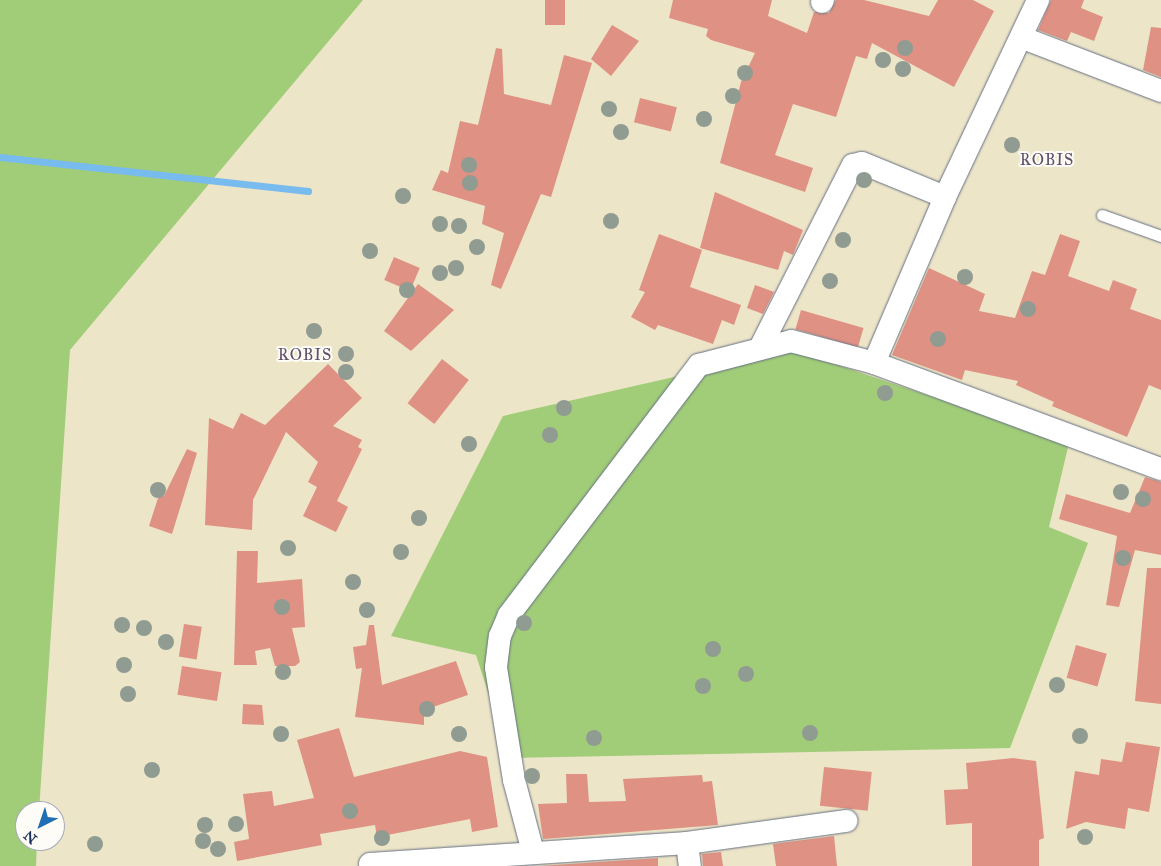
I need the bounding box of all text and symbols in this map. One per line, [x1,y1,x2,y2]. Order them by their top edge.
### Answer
district label: ROBIS [1019,150,1075,170]
district label: ROBIS [277,345,333,365]
north arrow [15,801,65,851]
text: N [20,827,41,847]

